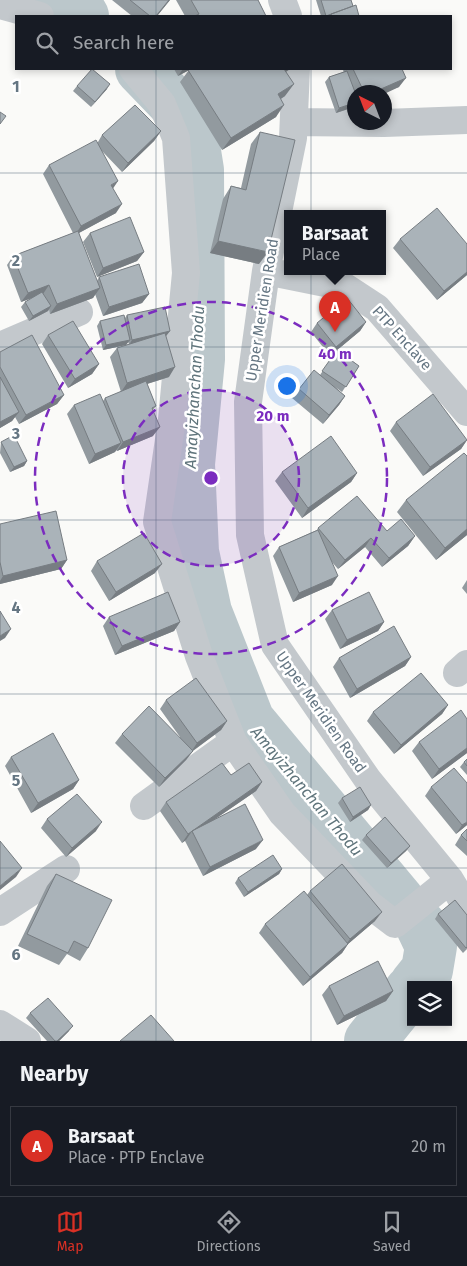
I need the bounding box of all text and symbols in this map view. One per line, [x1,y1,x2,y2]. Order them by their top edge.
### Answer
search box [15,15,452,70]
icon: search [33,29,61,57]
text: Search here [73,31,174,54]
text: 1 [12,77,20,96]
north arrow [347,85,392,130]
popup [284,210,386,275]
text: Barsaat [302,222,368,245]
street label: Upper Meridien Road [242,237,282,383]
text: Place [302,245,340,264]
text: 2 [12,251,20,270]
pin: A [319,291,351,332]
street label: PTP Enclave [368,302,436,374]
water label: Amayizhanchan Thodu [181,305,208,470]
text: 40 m [318,345,352,363]
your location [274,373,300,399]
text: 20 m [257,407,289,425]
text: 3 [11,424,20,443]
centre of rings [202,469,220,487]
text: 4 [11,598,21,617]
street label: Upper Meridien Road [272,648,370,776]
water label: Amayizhanchan Thodu [246,722,366,860]
text: 5 [12,771,21,790]
text: 6 [11,945,21,964]
map controls [407,981,452,1026]
button: layers [407,981,452,1026]
text: Nearby [20,1061,88,1087]
text: Barsaat [68,1125,135,1148]
text: A [32,1137,42,1156]
text: 20 m [411,1137,446,1156]
text: Place · PTP Enclave [68,1148,205,1167]
tab: Map [56,1208,84,1255]
tab: Directions [196,1208,261,1255]
tab: Saved [373,1208,411,1255]

